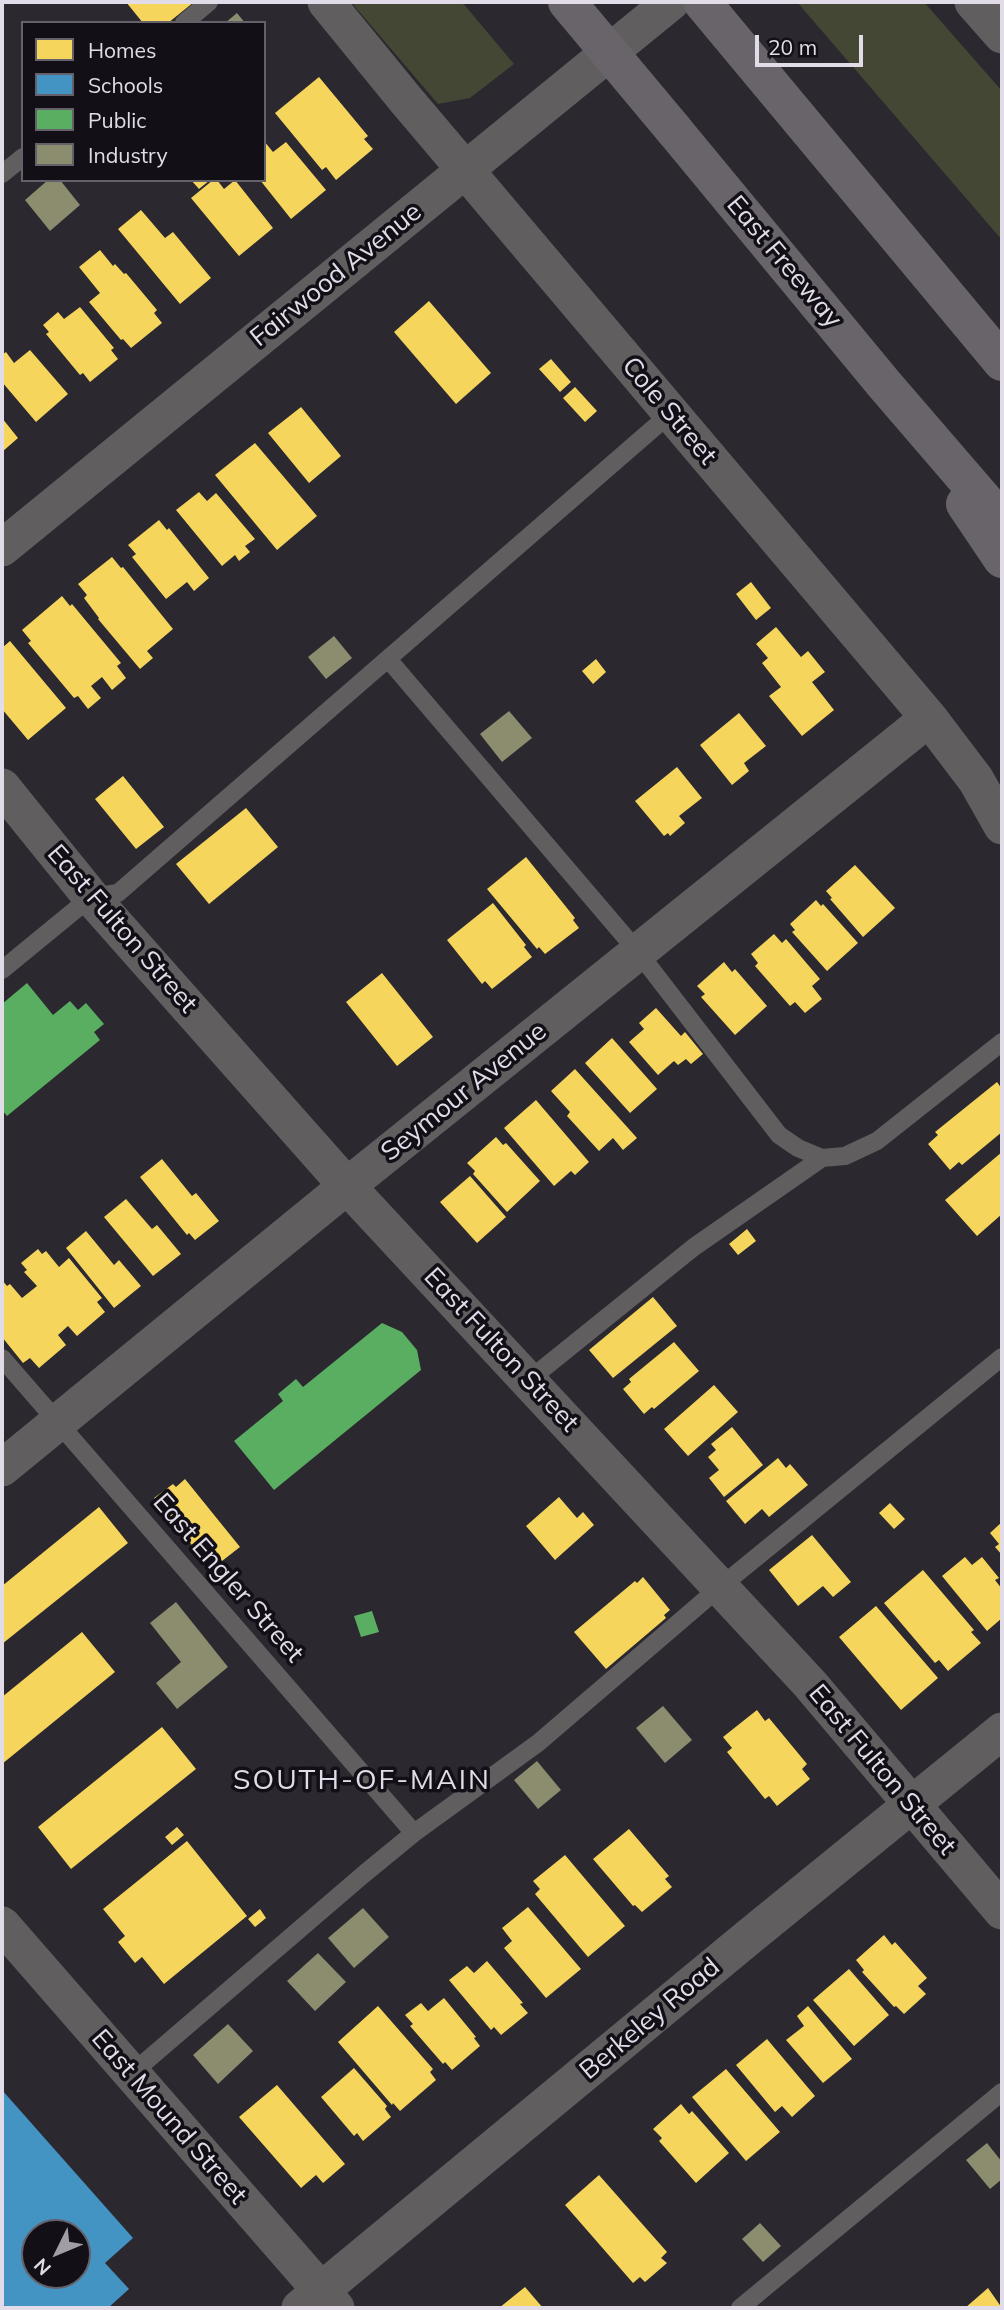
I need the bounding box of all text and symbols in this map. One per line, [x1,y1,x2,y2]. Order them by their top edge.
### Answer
legend [21,21,266,182]
scale bar [759,21,867,65]
text: 20 m [768,34,817,60]
text: Homes [88,37,156,63]
text: Schools [88,72,163,98]
text: Public [88,107,147,133]
text: Industry [88,142,168,168]
street label: East Freeway [720,190,848,334]
street label: Fairwood Avenue [244,196,428,354]
street label: Cole Street [615,351,723,471]
street label: East Fulton Street [40,839,204,1019]
street label: Seymour Avenue [375,1016,553,1168]
street label: East Fulton Street [417,1262,585,1438]
street label: East Engler Street [146,1487,310,1669]
street label: East Fulton Street [802,1679,962,1861]
district label: SOUTH-OF-MAIN [235,1764,489,1798]
street label: Berkeley Road [574,1951,726,2087]
street label: East Mound Street [85,2023,253,2211]
north arrow [21,2219,91,2289]
text: N [28,2254,56,2280]

